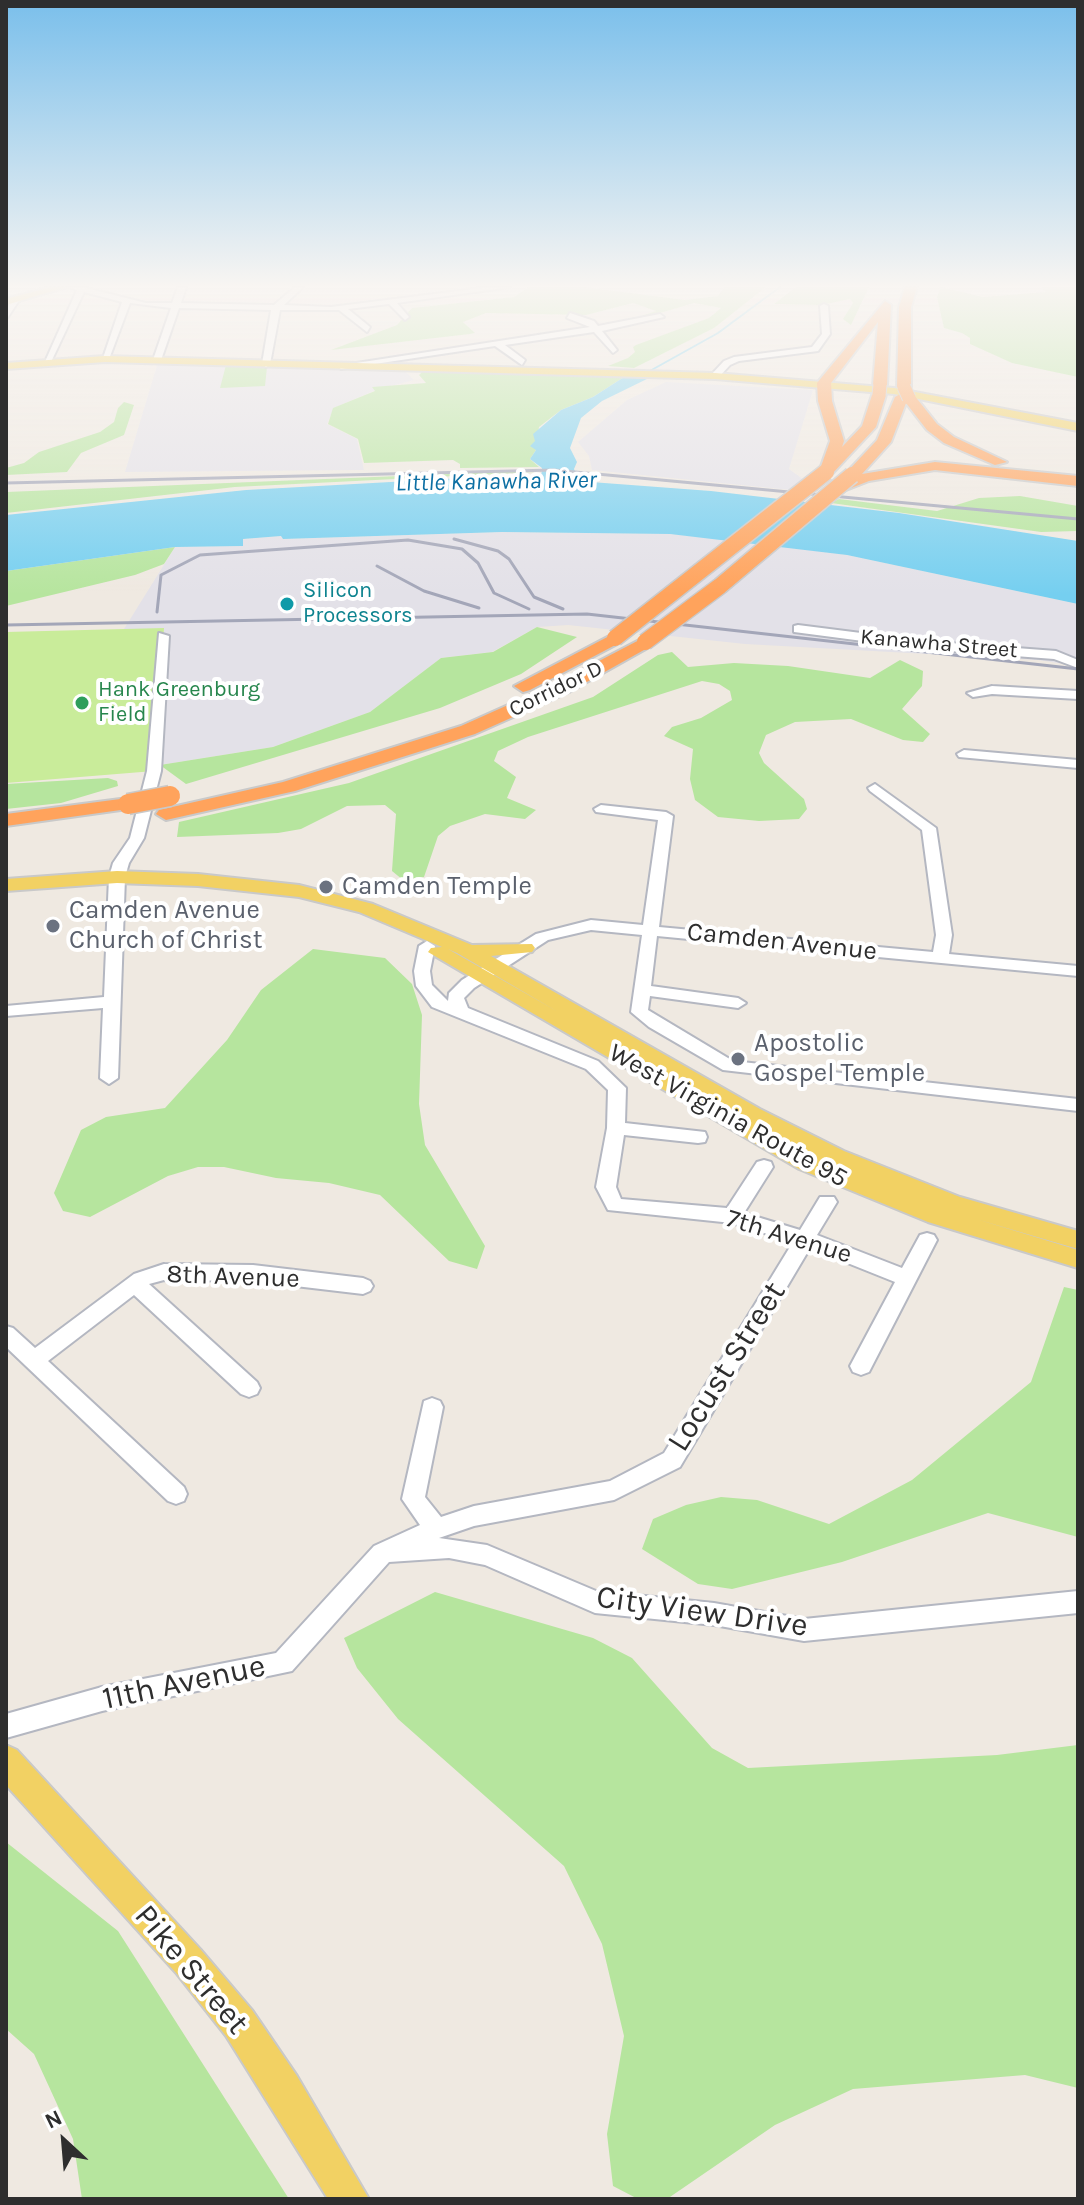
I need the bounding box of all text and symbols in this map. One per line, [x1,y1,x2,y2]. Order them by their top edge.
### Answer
water label: Little Kanawha River [395,466,597,498]
place label: Silicon Processors [303,578,412,630]
marker: Silicon Processors [278,595,296,613]
street label: Kanawha Street [859,624,1019,664]
street label: Corridor D [505,655,607,723]
place label: Hank Greenburg Field [98,677,260,728]
marker: Hank Greenburg Field [73,694,91,712]
place label: Camden Temple [342,871,532,903]
marker: Camden Temple [317,878,335,896]
place label: Camden Avenue Church of Christ [69,895,263,956]
marker: Camden Avenue Church of Christ [44,917,62,935]
street label: Camden Avenue [686,917,878,967]
place label: Apostolic Gospel Temple [754,1028,925,1090]
street label: West Virginia Route 95 [603,1037,853,1195]
marker: Apostolic Gospel Temple [729,1050,747,1068]
street label: 7th Avenue [723,1203,855,1271]
street label: 8th Avenue [166,1259,300,1295]
street label: Locust Street [660,1275,794,1459]
street label: City View Drive [594,1578,810,1646]
street label: 11th Avenue [99,1647,269,1719]
street label: Pike Street [126,1897,256,2043]
north arrow [24,2101,104,2181]
text: N [41,2104,66,2135]

